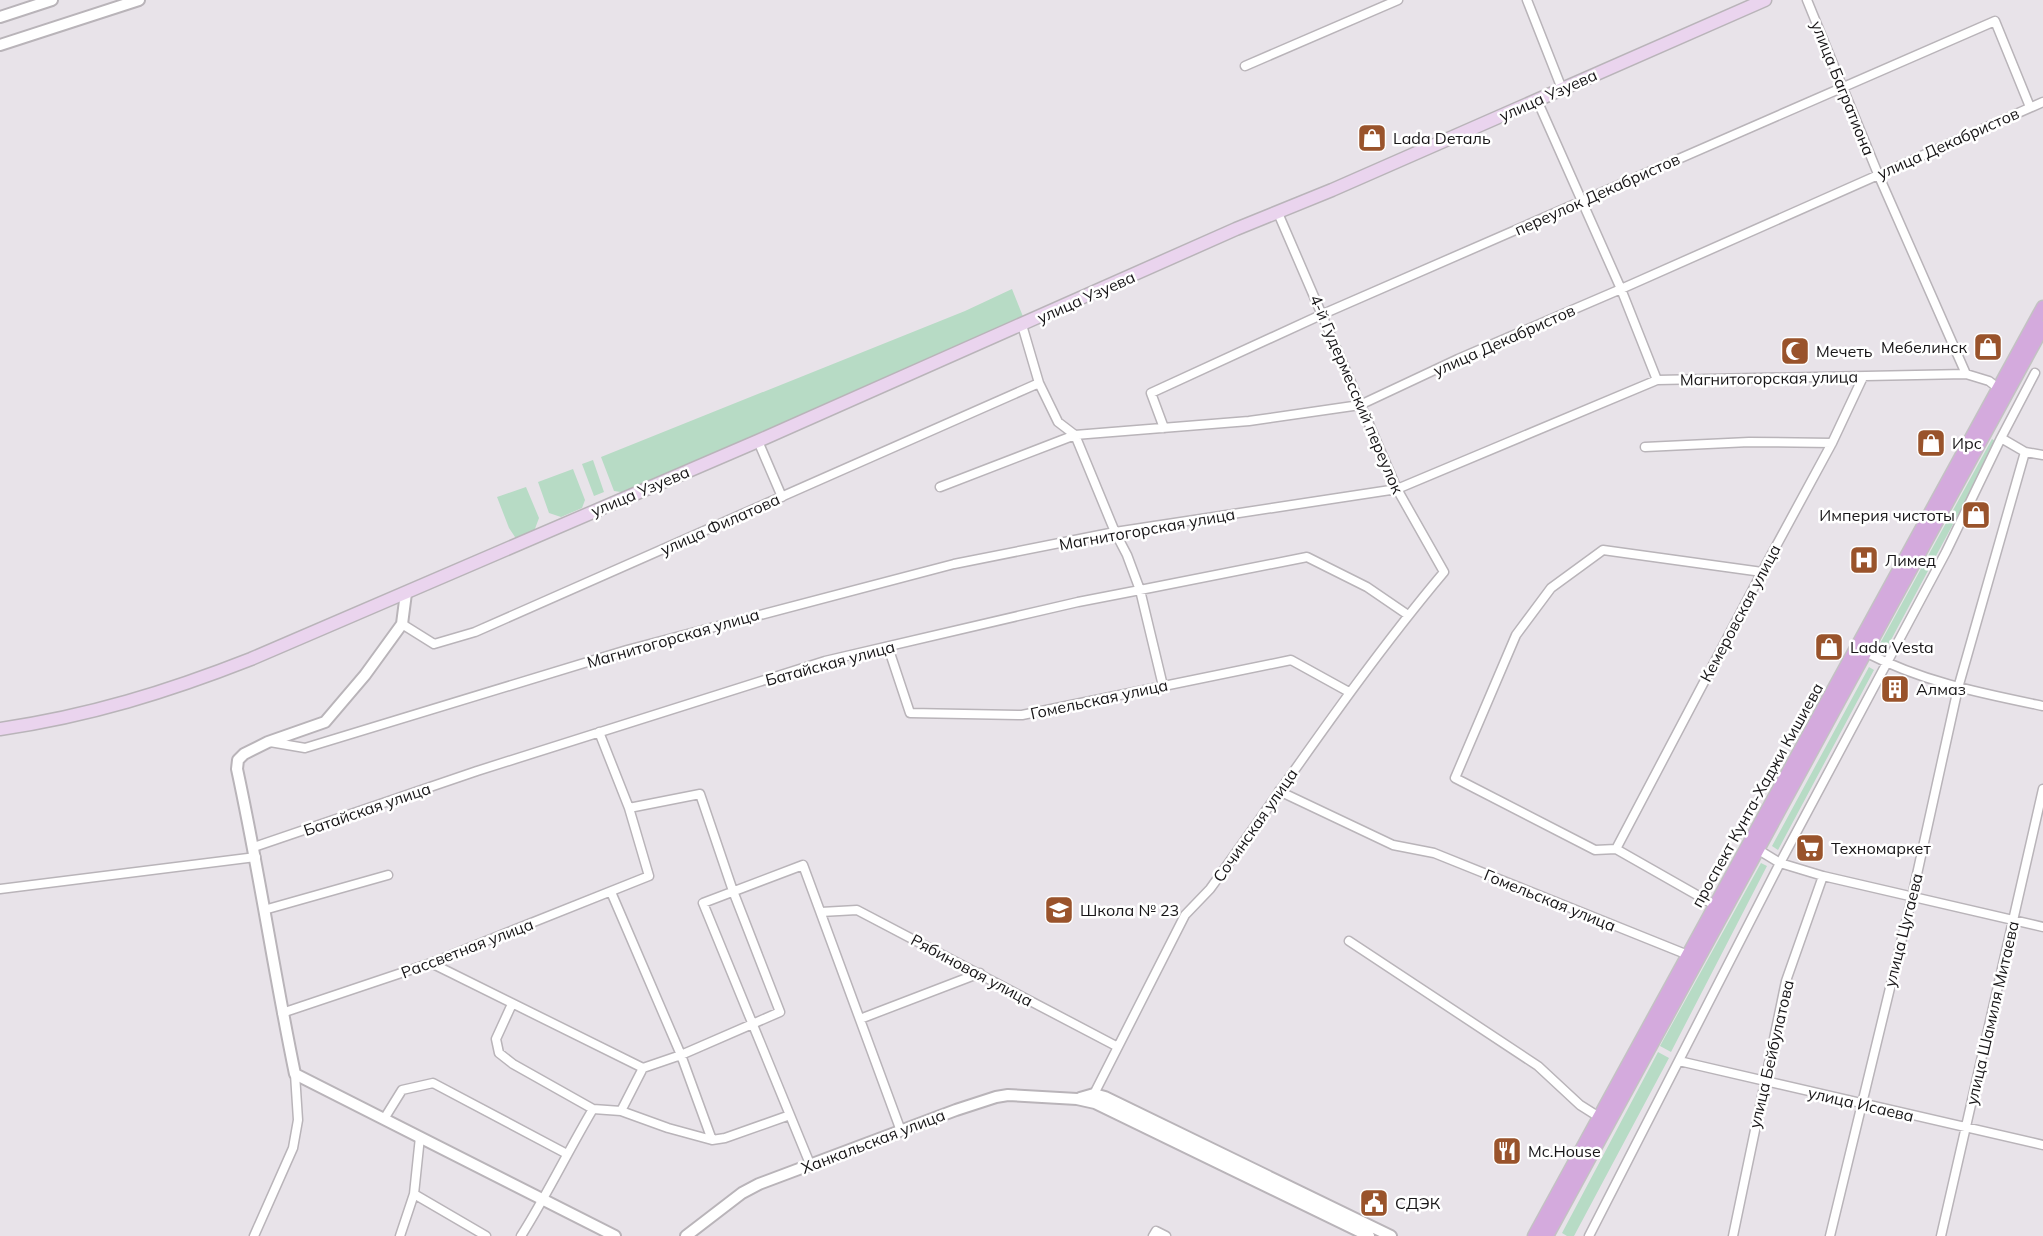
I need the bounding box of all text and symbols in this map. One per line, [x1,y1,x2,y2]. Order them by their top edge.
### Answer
street label: улица Багратиона [1807,18,1879,158]
street label: улица Узуева [1496,64,1600,126]
street label: улица Декабристов [1874,103,2022,183]
shop icon: Lada Dеталь [1356,122,1388,154]
place label: Lada Dеталь [1393,128,1491,148]
street label: переулок Декабристов [1511,148,1683,239]
street label: улица Узуева [1034,266,1138,328]
street label: 4-й Гудермесский переулок [1306,291,1408,497]
street label: улица Декабристов [1430,300,1578,380]
shop icon: Мебелинск [1972,331,2004,363]
mosque icon: Мечеть [1779,335,1811,367]
place label: Мебелинск [1881,337,1967,357]
place label: Мечеть [1816,341,1873,361]
street label: Магнитогорская улица [1680,366,1858,390]
shop icon: Ирс [1915,427,1947,459]
place label: Ирс [1952,433,1982,453]
street label: улица Узуева [588,461,692,521]
street label: улица Филатова [657,489,783,559]
shop icon: Империя чистоты [1960,499,1992,531]
street label: Магнитогорская улица [1057,504,1237,554]
place label: Империя чистоты [1819,505,1955,525]
street label: Кемеровская улица [1695,541,1785,685]
hospital icon: Лимед [1848,544,1880,576]
place label: Лимед [1885,550,1936,570]
street label: Магнитогорская улица [584,604,762,672]
shop icon: Lada Vesta [1813,631,1845,663]
street label: Батайская улица [763,636,897,690]
place label: Lada Vesta [1850,637,1934,657]
building icon: Алмаз [1879,673,1911,705]
street label: Гомельская улица [1028,675,1170,723]
street label: проспект Кунта-Хаджи Кишиева [1687,679,1827,911]
place label: Алмаз [1916,679,1966,699]
street label: Сочинская улица [1208,764,1302,886]
street label: Батайская улица [301,778,433,840]
supermarket icon: Техномаркет [1794,832,1826,864]
place label: Техномаркет [1831,838,1931,858]
street label: Гомельская улица [1481,864,1619,936]
street label: улица Цугаева [1879,871,1927,989]
school or university icon: Школа № 23 [1043,894,1075,926]
place label: Школа № 23 [1080,900,1179,920]
street label: Рассветная улица [398,914,536,982]
street label: улица Шамиля Митаева [1961,919,2023,1107]
street label: Рябиновая улица [908,929,1036,1011]
street label: улица Бейбулатова [1744,978,1798,1130]
street label: улица Исаева [1806,1082,1916,1126]
street label: Ханкальская улица [798,1104,948,1178]
restaurant icon: Mc.House [1491,1135,1523,1167]
place label: Mc.House [1528,1141,1601,1161]
public building icon: СДЭК [1358,1187,1390,1219]
place label: СДЭК [1395,1193,1441,1213]

